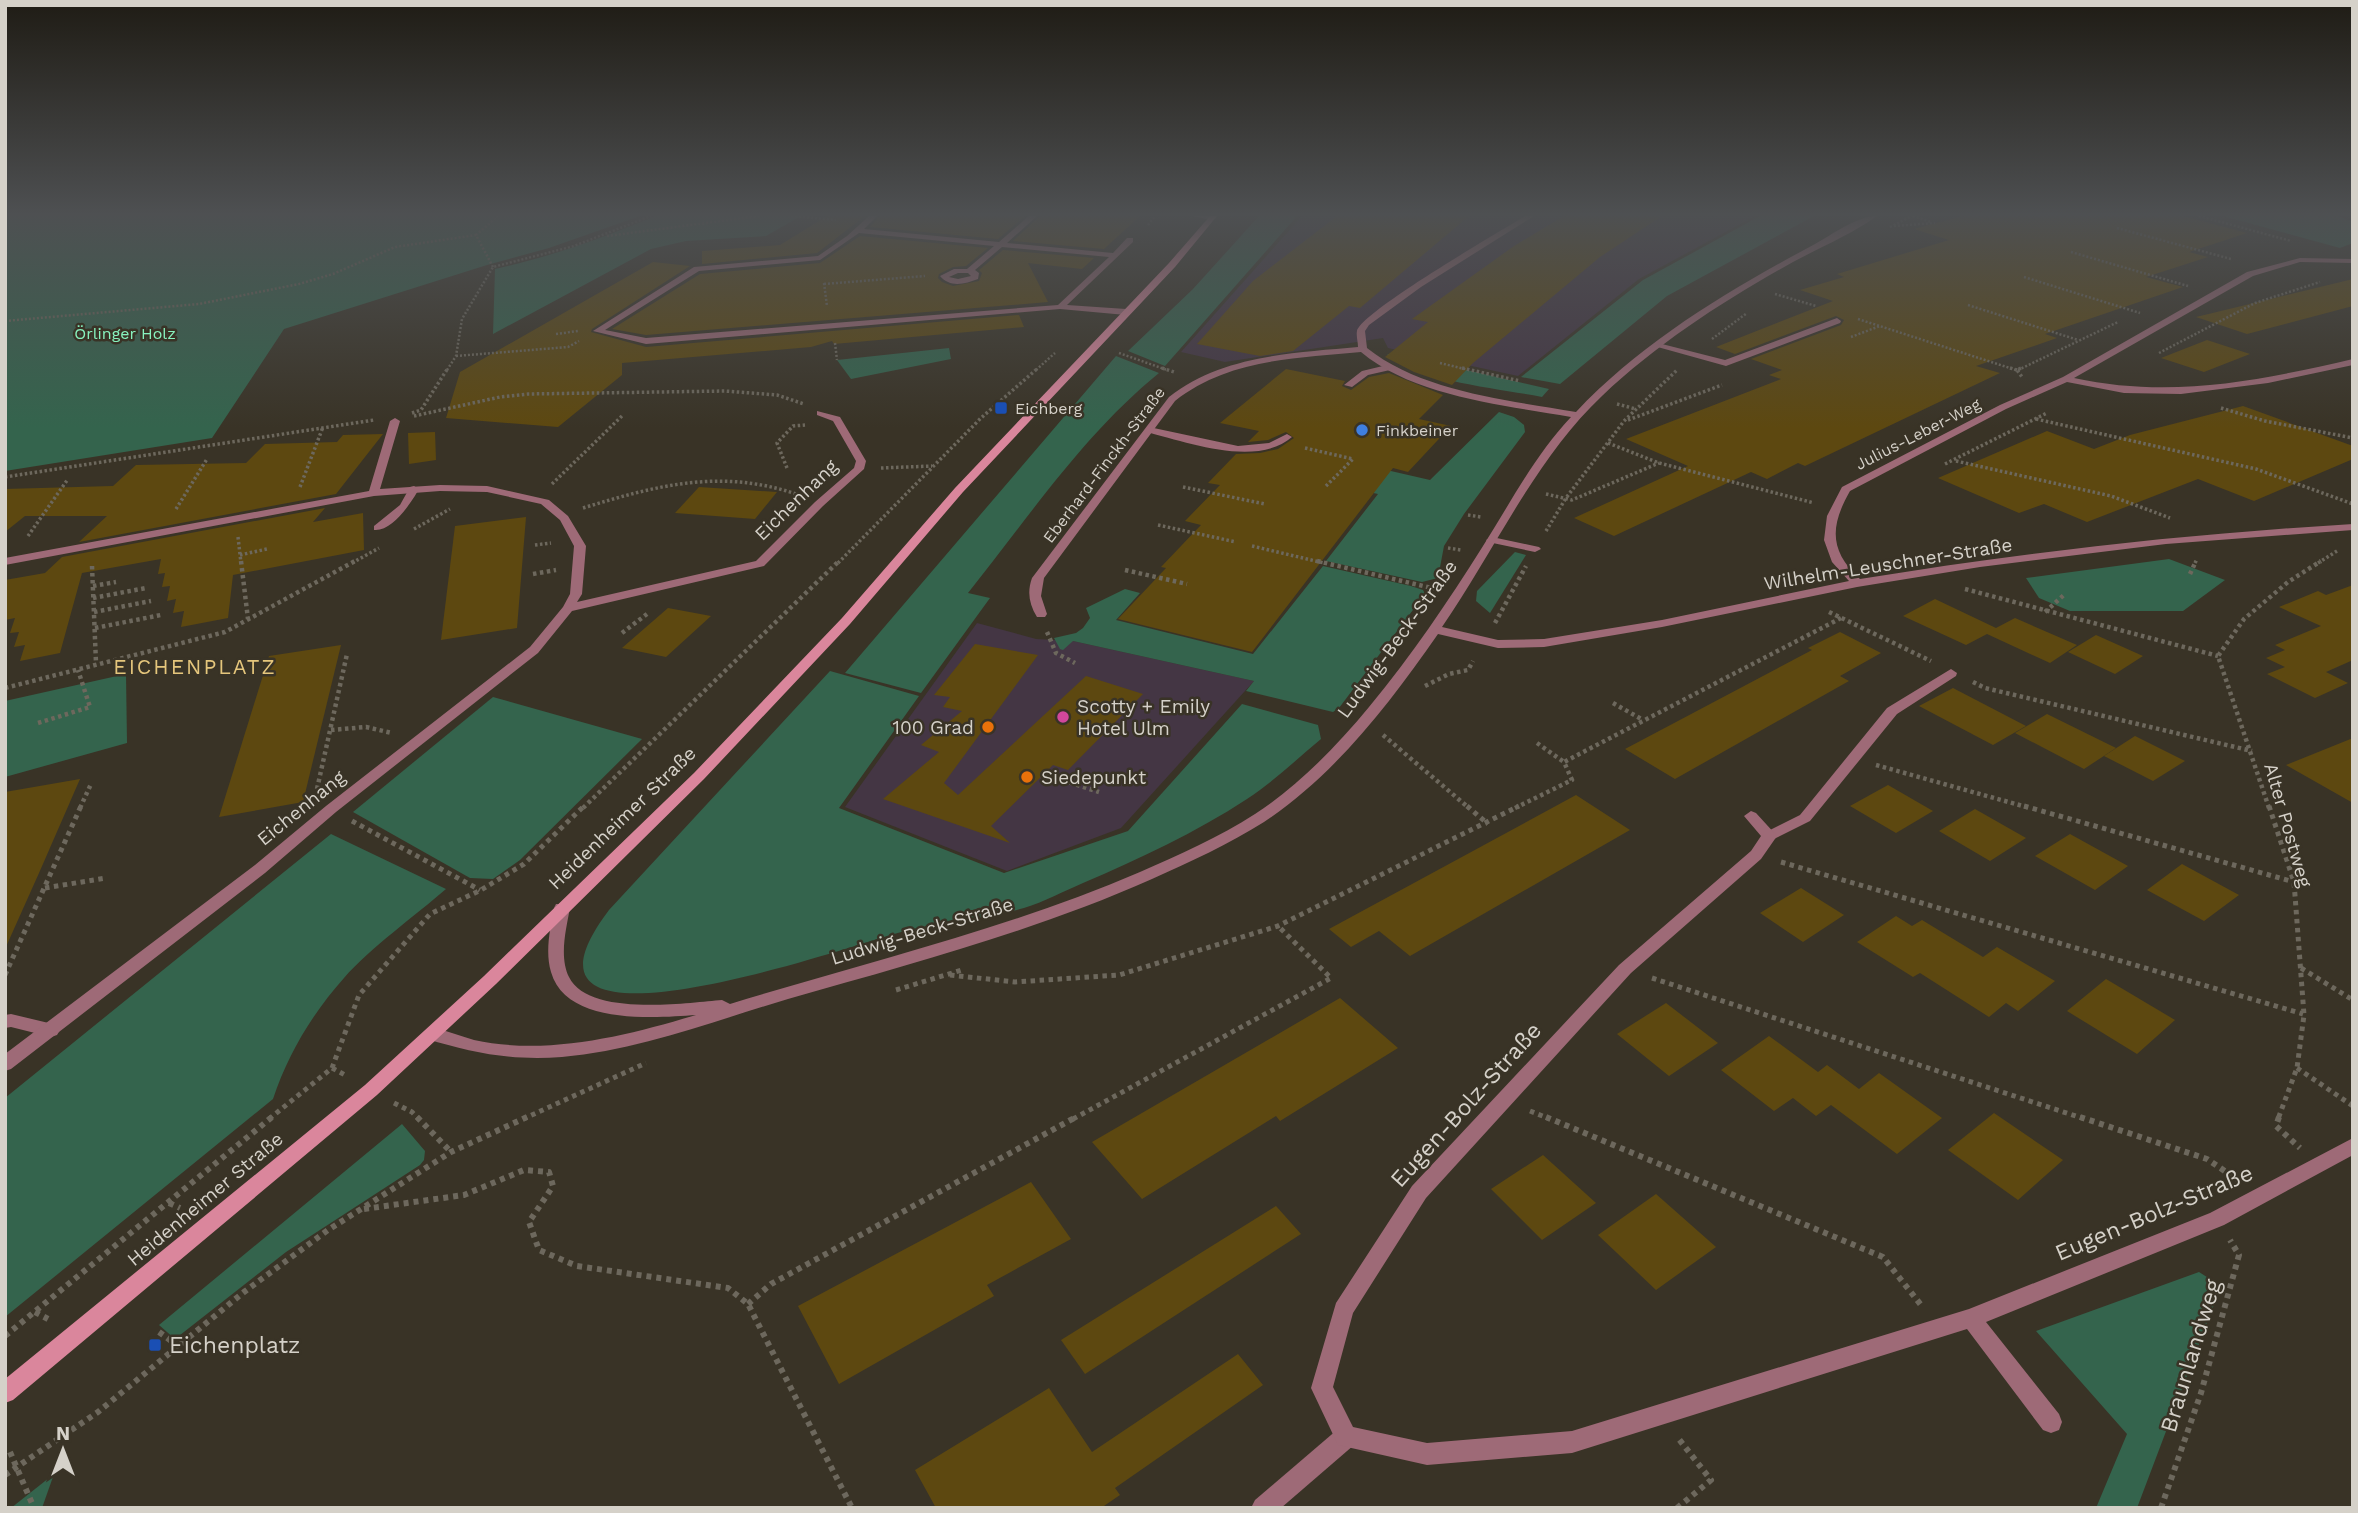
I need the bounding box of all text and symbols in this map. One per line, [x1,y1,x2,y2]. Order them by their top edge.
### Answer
park label: Örlinger Holz [74,324,176,343]
street label: Eberhard-Finckh-Straße [1039,383,1169,547]
street label: Julius-Leber-Weg [1852,394,1984,474]
place label: Eichberg [1015,399,1083,418]
marker: Eichberg [993,400,1009,416]
place label: Finkbeiner [1376,421,1459,440]
marker: Finkbeiner [1354,422,1370,438]
street label: Eichenhang [750,454,843,545]
street label: Wilhelm-Leuschner-Straße [1762,533,2014,595]
street label: Ludwig-Beck-Straße [1332,556,1462,722]
district label: EICHENPLATZ [113,654,277,679]
place label: Scotty + Emily Hotel Ulm [1077,695,1210,740]
marker: Scotty + Emily Hotel Ulm [1055,709,1071,725]
place label: 100 Grad [893,716,974,739]
marker: 100 Grad [980,719,996,735]
street label: Heidenheimer Straße [543,742,701,894]
street label: Alter Postweg [2259,760,2317,891]
street label: Eichenhang [252,765,350,851]
place label: Siedepunkt [1041,766,1146,789]
marker: Siedepunkt [1019,769,1035,785]
street label: Ludwig-Beck-Straße [828,892,1016,970]
street label: Eugen-Bolz-Straße [1385,1017,1547,1193]
street label: Heidenheimer Straße [122,1127,288,1271]
street label: Eugen-Bolz-Straße [2051,1159,2257,1267]
street label: Braunlandweg [2155,1275,2227,1436]
place label: Eichenplatz [169,1332,300,1359]
marker: Eichenplatz [147,1337,163,1353]
north arrow [28,1415,98,1485]
text: N [56,1422,70,1445]

